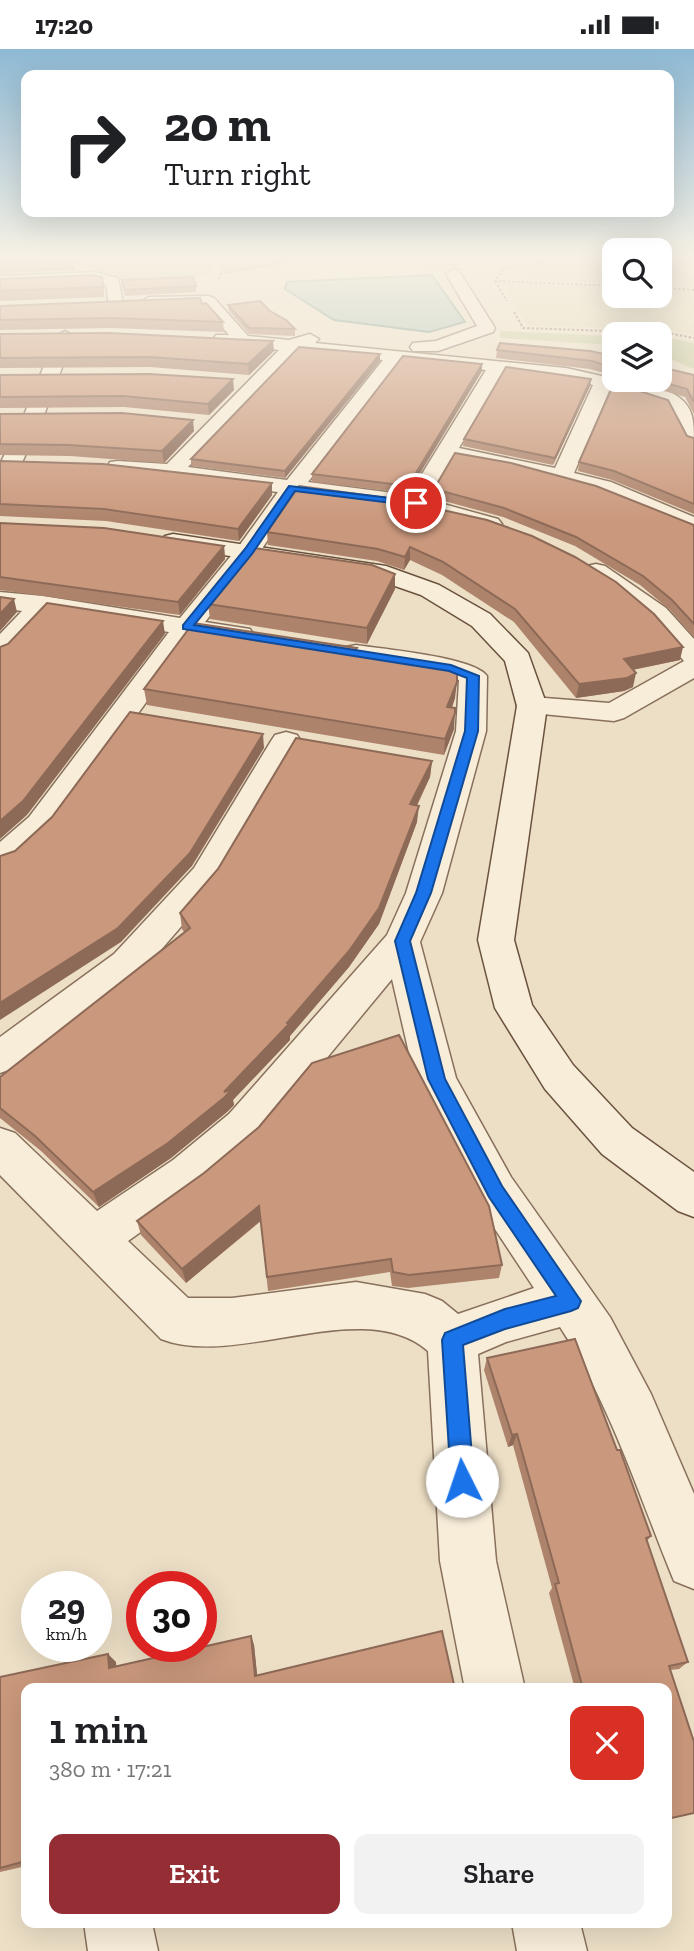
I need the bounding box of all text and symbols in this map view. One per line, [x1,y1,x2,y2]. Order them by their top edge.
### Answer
text: 17:20 [35,9,93,41]
text: 20 m [164,95,271,154]
icon: right [49,98,140,189]
text: Turn right [164,155,311,193]
map controls [602,238,672,392]
button: search [602,238,672,308]
button: layers [602,322,672,392]
pin [386,473,446,533]
icon: arrive [397,484,435,522]
position arrow [425,1444,499,1518]
speed limit sign: 30 [126,1571,217,1662]
text: 29 [48,1586,85,1628]
text: km/h [46,1623,87,1645]
text: 1 min [49,1703,148,1754]
button: close [570,1706,644,1780]
text: 380 m · 17:21 [49,1755,172,1783]
button: Exit [49,1834,340,1914]
button: Share [354,1834,644,1914]

